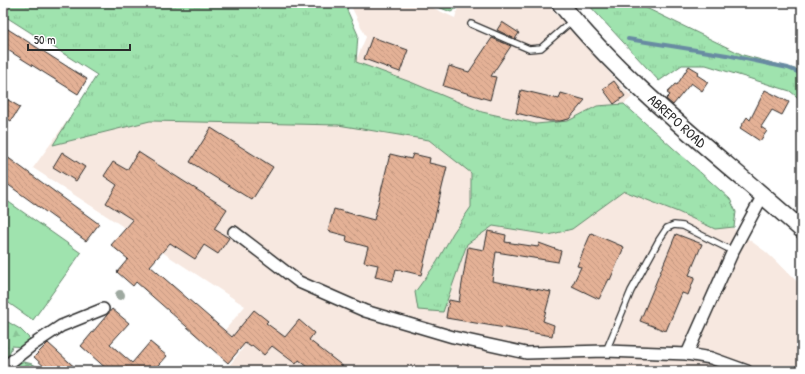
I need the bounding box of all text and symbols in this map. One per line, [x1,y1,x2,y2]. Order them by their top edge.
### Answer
scale bar [28,26,130,52]
text: 50 m [34,31,55,48]
street label: ABREPO ROAD [644,90,711,152]

